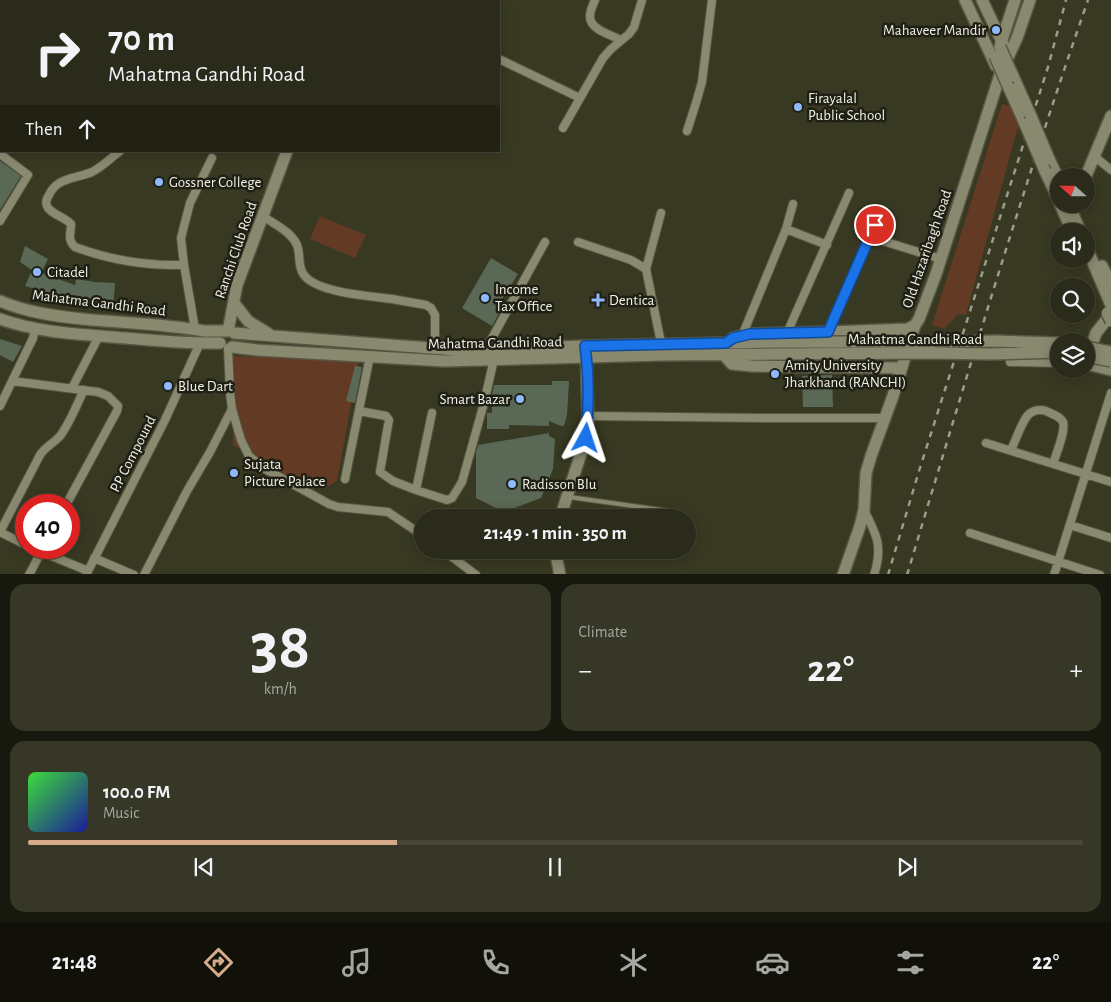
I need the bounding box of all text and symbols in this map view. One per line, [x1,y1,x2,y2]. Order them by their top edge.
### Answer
icon: right [25,20,90,85]
text: 70 m [108,22,175,57]
place label: Mahaveer Mandir [883,23,986,38]
marker: Mahaveer Mandir [990,24,1002,36]
text: Mahatma Gandhi Road [108,63,305,85]
place label: Firayalal Public School [808,91,885,123]
marker: Firayalal Public School [792,101,804,113]
icon: ahead [73,115,101,143]
text: Then [25,120,63,139]
north arrow [1050,168,1095,212]
map controls [1050,168,1095,378]
place label: Gossner College [169,175,261,190]
marker: Gossner College [153,176,165,188]
street label: Old Hazaribagh Road [900,188,954,310]
street label: Ranchi Club Road [212,199,260,300]
pin [854,204,896,246]
icon: arrive [861,211,889,239]
button: sound [1050,223,1095,268]
place label: Citadel [47,265,89,280]
marker: Citadel [31,266,43,278]
button: search [1050,278,1095,323]
place label: Income Tax Office [495,282,552,314]
street label: Mahatma Gandhi Road [31,287,167,319]
marker: Income Tax Office [479,292,491,304]
marker: Dentica [591,293,605,307]
place label: Dentica [609,293,654,308]
street label: Mahatma Gandhi Road [848,332,982,347]
button: layers [1050,333,1095,378]
street label: Mahatma Gandhi Road [428,334,563,352]
place label: Amity University Jharkhand (RANCHI) [785,358,906,390]
marker: Amity University Jharkhand (RANCHI) [769,368,781,380]
place label: Blue Dart [178,379,233,394]
marker: Blue Dart [162,380,174,392]
place label: Smart Bazar [439,392,510,407]
marker: Smart Bazar [514,393,526,405]
position arrow [559,411,611,463]
street label: P.P Compound [107,413,159,495]
place label: Sujata Picture Palace [244,457,325,489]
marker: Sujata Picture Palace [228,467,240,479]
place label: Radisson Blu [522,477,597,492]
marker: Radisson Blu [506,478,518,490]
speed limit sign: 40 [15,494,80,559]
text: 21:49 · 1 min · 350 m [483,524,627,543]
text: 38 [250,615,310,680]
text: Climate [579,624,627,640]
text: 22° [807,651,854,689]
text: − [579,657,592,685]
text: + [1070,657,1083,685]
text: km/h [264,681,297,697]
text: 100.0 FM [103,783,170,802]
text: Music [103,805,139,821]
icon: previous [190,853,218,881]
icon: pause [541,853,569,881]
icon: next [893,853,921,881]
icon: directions [201,945,236,980]
icon: music [339,945,374,980]
icon: phone [478,945,513,980]
icon: climate [616,945,651,980]
icon: car [755,945,790,980]
icon: filters [893,945,928,980]
text: 21:48 [52,951,97,973]
text: 22° [1032,951,1059,973]

